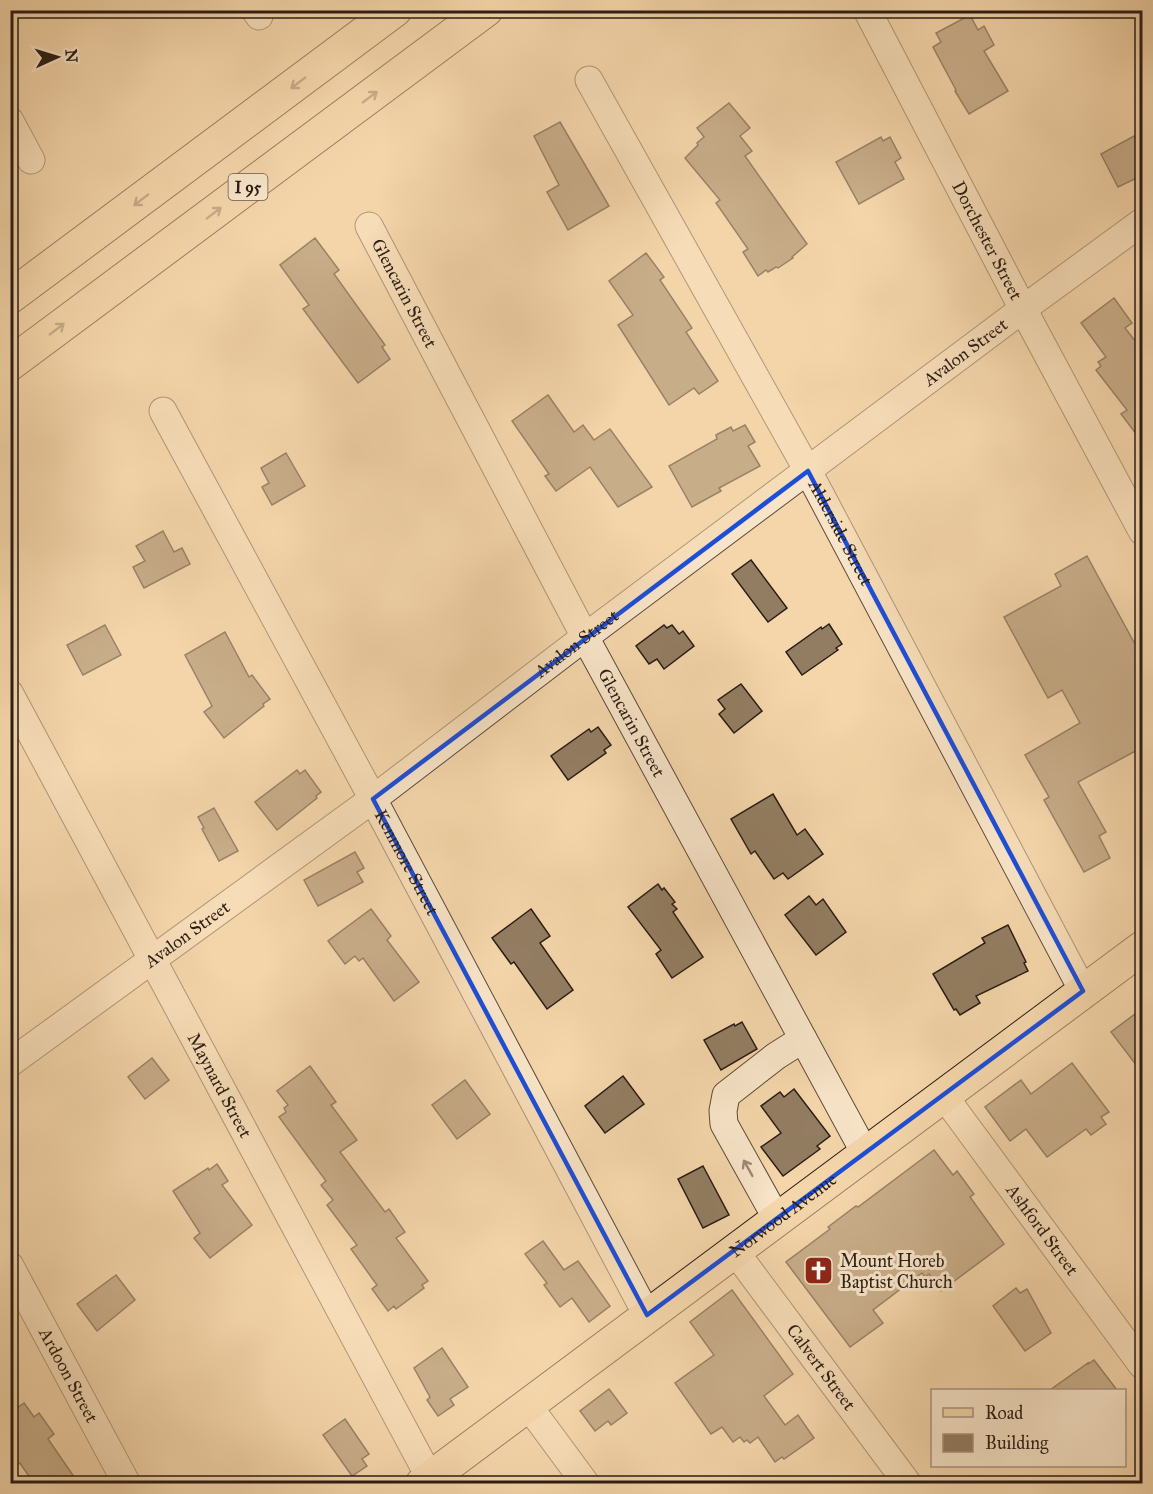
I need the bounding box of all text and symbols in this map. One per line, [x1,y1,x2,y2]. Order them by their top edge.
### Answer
north arrow [27,27,87,87]
text: N [62,49,81,64]
one-way arrow [290,77,306,89]
one-way arrow [362,90,378,103]
road number: I 95 [228,174,268,200]
street label: Dorchester Street [947,177,1028,304]
one-way arrow [134,193,150,206]
one-way arrow [206,207,222,220]
street label: Glencarin Street [367,235,442,352]
street label: Avalon Street [918,313,1013,391]
one-way arrow [49,323,65,335]
street label: Alderside Street [803,475,878,590]
street label: Avalon Street [529,604,624,683]
street label: Glencarin Street [593,665,670,782]
street label: Kenmore Street [370,806,444,920]
street label: Avalon Street [139,896,235,973]
street label: Maynard Street [183,1029,257,1142]
one-way arrow [742,1159,753,1177]
street label: Norwood Avenue [725,1168,841,1262]
street label: Ashford Street [1001,1179,1084,1280]
place label: Mount Horeb Baptist Church [840,1250,953,1293]
church icon: Mount Horeb Baptist Church [803,1255,835,1287]
street label: Calvert Street [782,1320,861,1415]
street label: Ardoon Street [34,1323,103,1427]
legend [931,1389,1126,1467]
text: Road [985,1402,1023,1424]
text: Building [985,1432,1049,1455]

